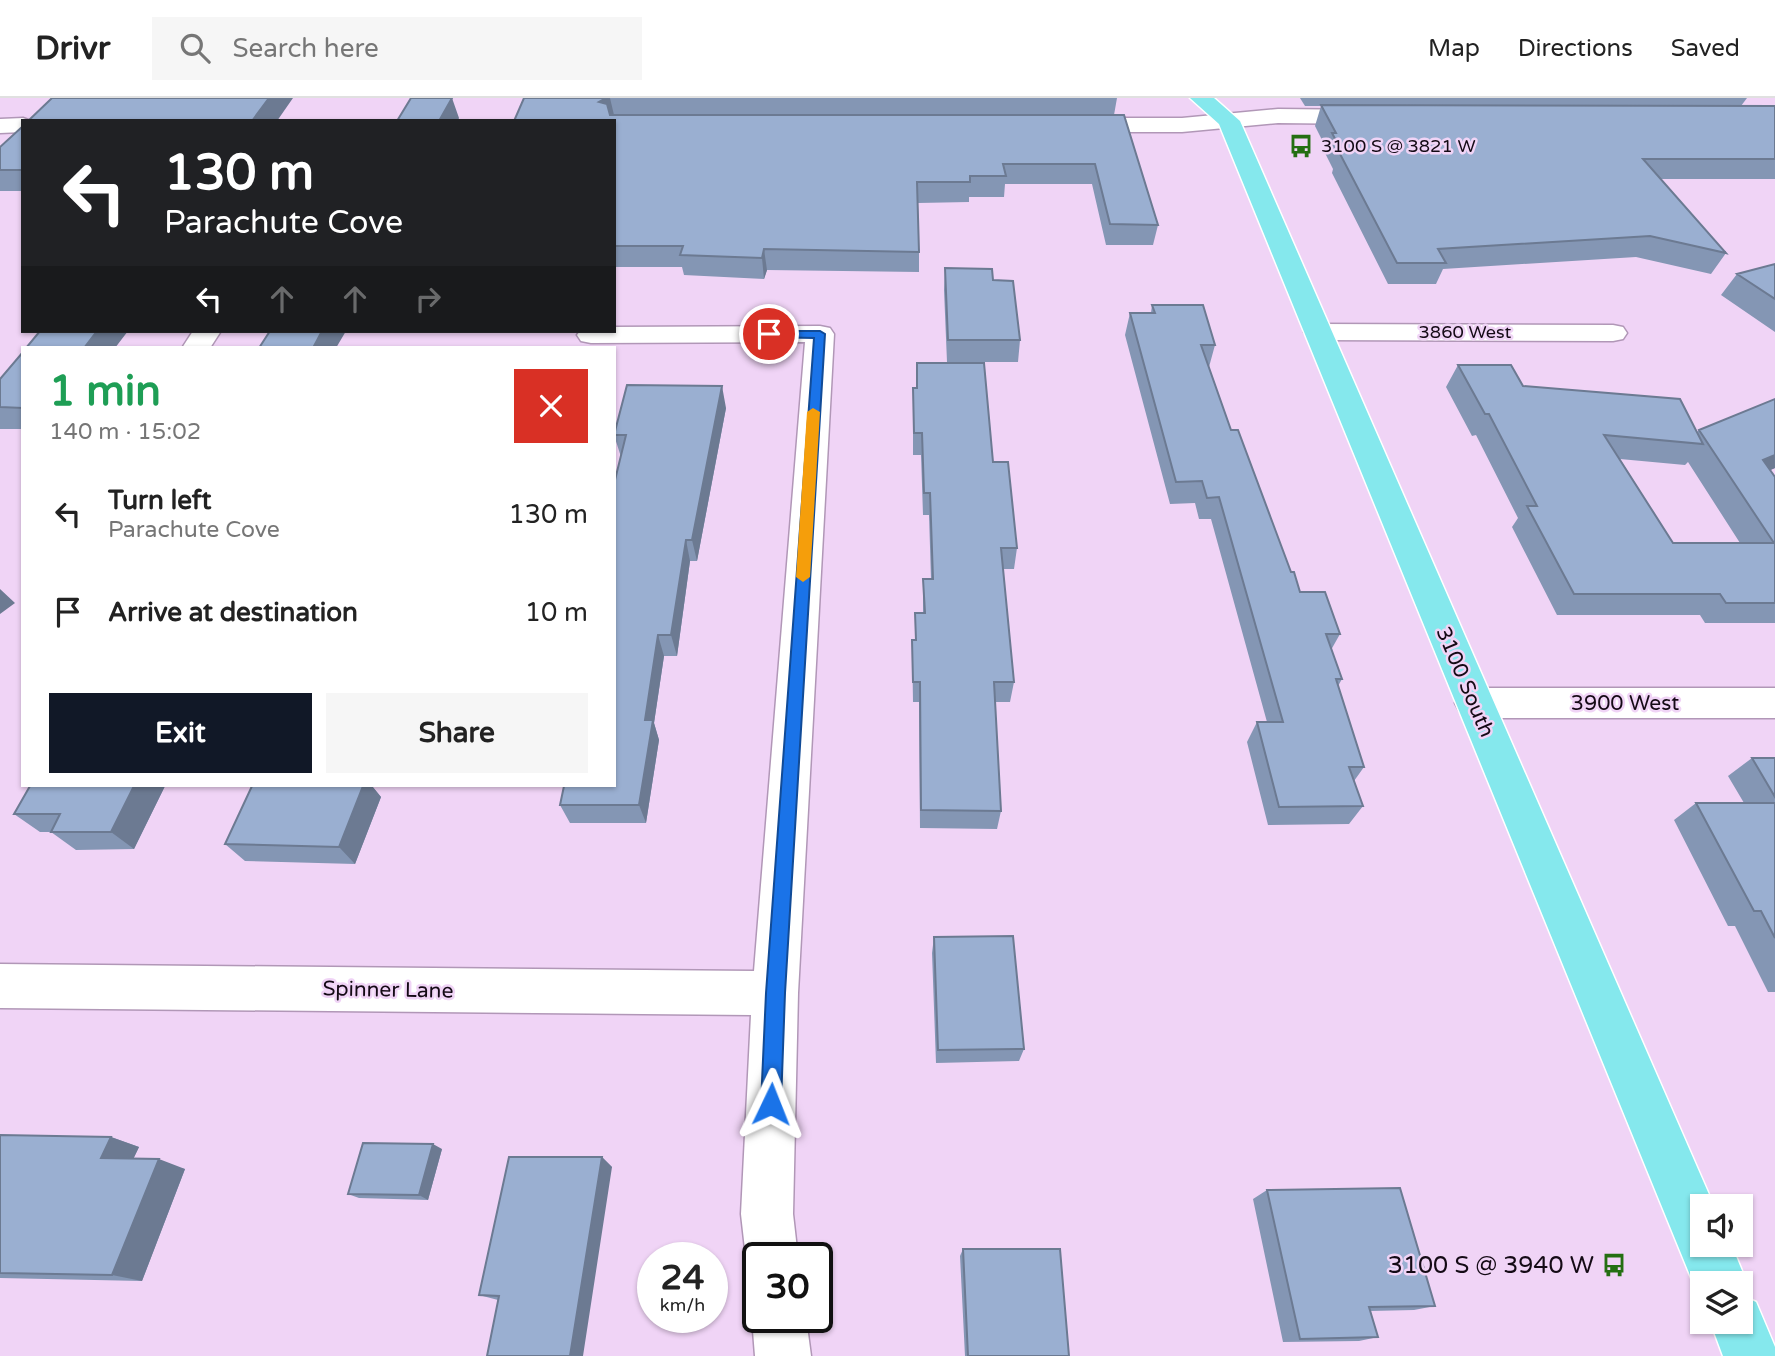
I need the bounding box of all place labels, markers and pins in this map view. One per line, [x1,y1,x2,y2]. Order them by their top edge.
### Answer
bus stop icon: 3100 S @ 3821 W [1287,132,1315,160]
place label: 3100 S @ 3821 W [1321,135,1476,157]
pin [739,304,799,364]
place label: 3100 S @ 3940 W [1388,1251,1594,1280]
bus stop icon: 3100 S @ 3940 W [1600,1251,1628,1279]

